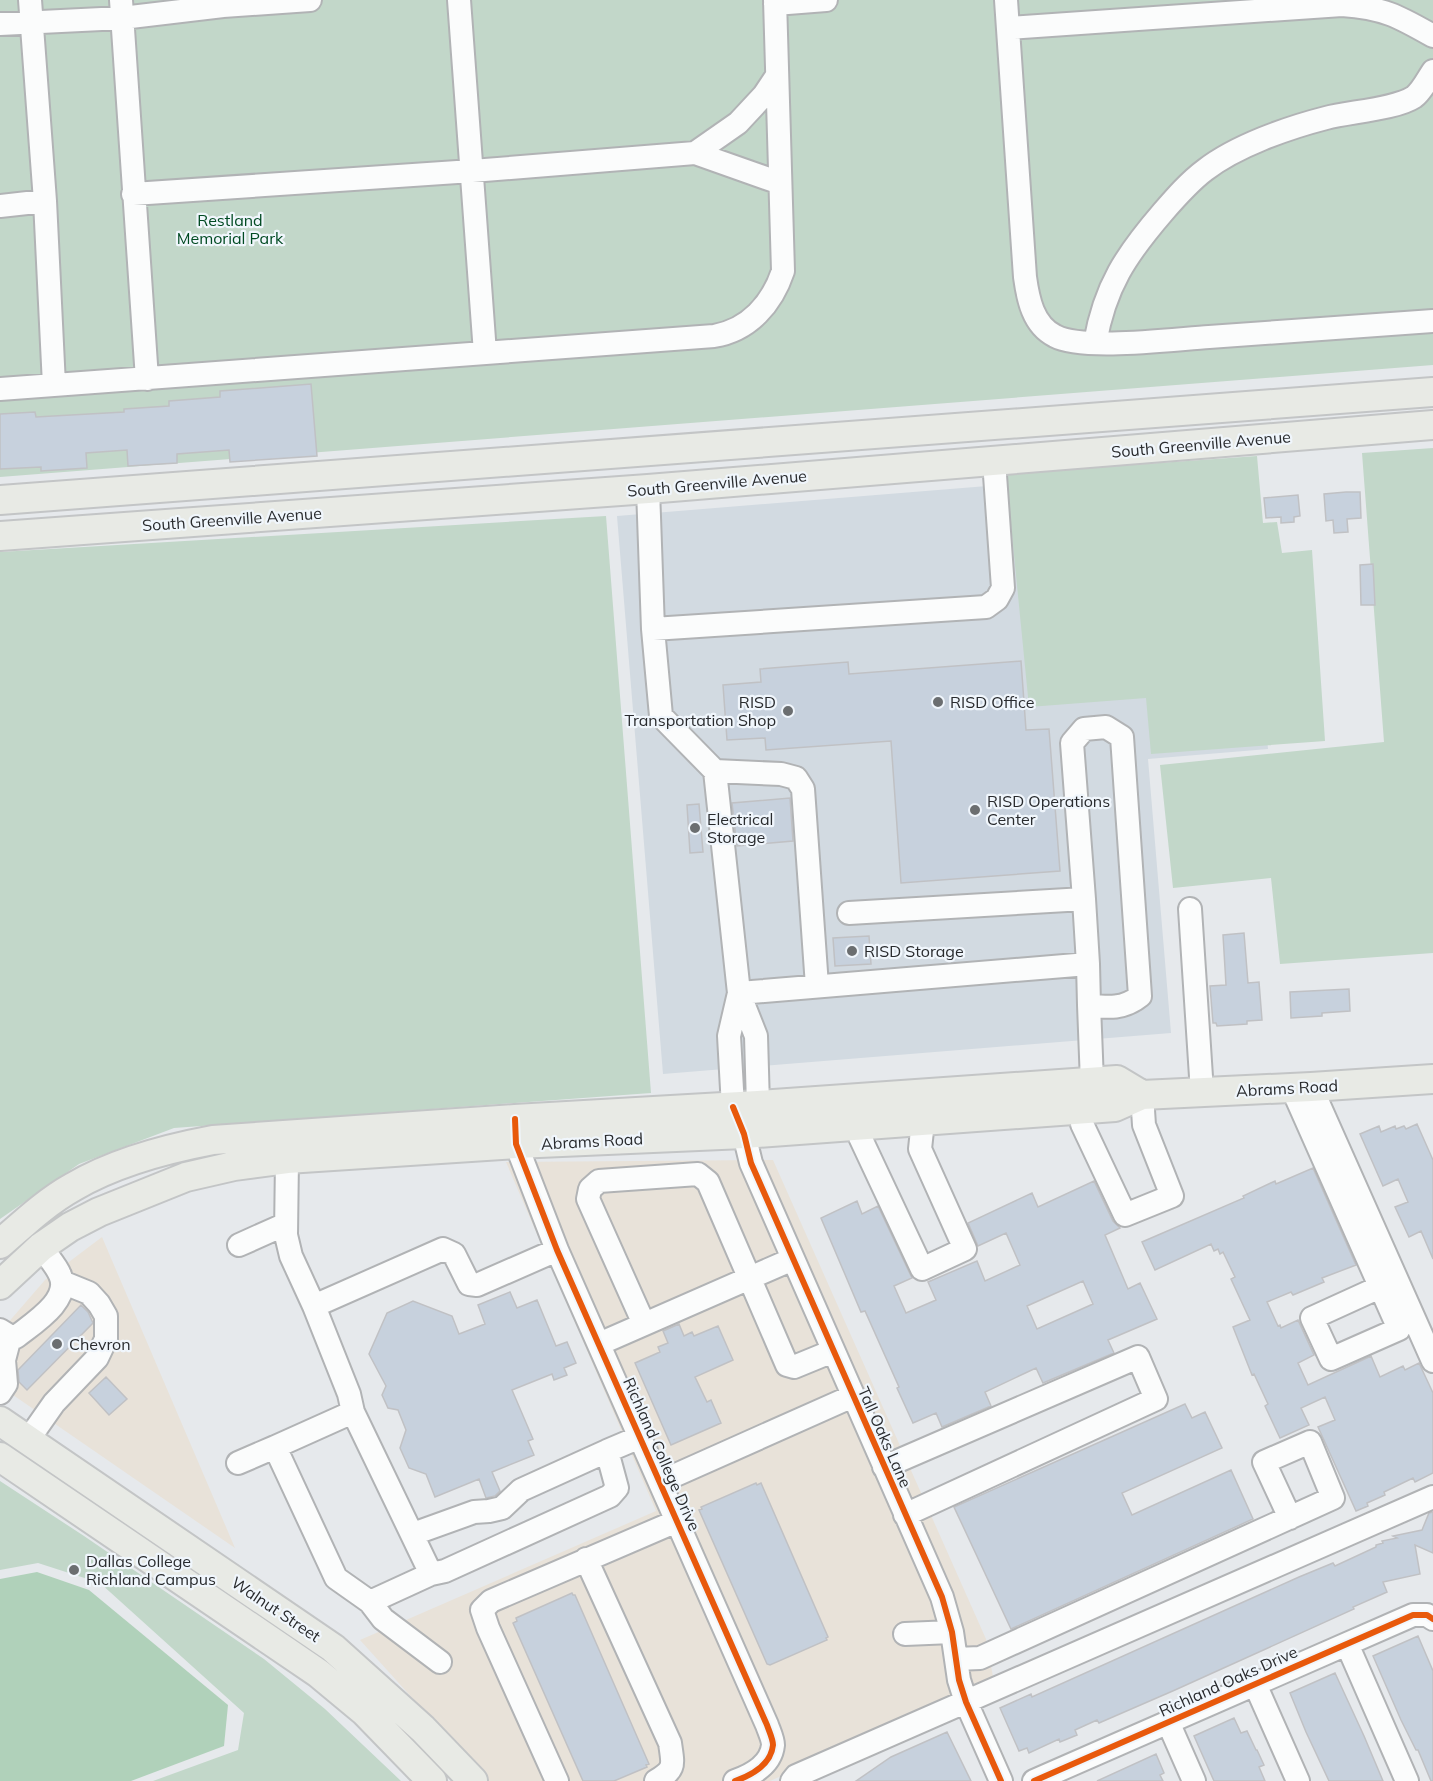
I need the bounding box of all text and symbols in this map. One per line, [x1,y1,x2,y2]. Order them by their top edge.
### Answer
park label: Restland Memorial Park [177,210,284,248]
street label: South Greenville Avenue [1110,426,1292,462]
street label: South Greenville Avenue [626,465,808,501]
street label: South Greenville Avenue [141,503,323,535]
place label: RISD Transportation Shop [625,692,776,730]
place label: RISD Office [950,692,1034,712]
marker: RISD Office [931,695,945,709]
marker: RISD Transportation Shop [781,704,795,718]
place label: RISD Operations Center [987,791,1110,829]
marker: RISD Operations Center [968,803,982,817]
place label: Electrical Storage [707,809,773,847]
marker: Electrical Storage [688,821,702,835]
place label: RISD Storage [864,941,964,961]
marker: RISD Storage [845,944,859,958]
street label: Abrams Road [1236,1075,1338,1101]
street label: Abrams Road [541,1128,643,1154]
place label: Chevron [69,1334,131,1354]
marker: Chevron [50,1337,64,1351]
street label: Richland College Drive [619,1374,705,1534]
street label: Tall Oaks Lane [854,1383,916,1491]
place label: Dallas College Richland Campus [86,1551,216,1589]
marker: Dallas College Richland Campus [67,1563,81,1577]
street label: Walnut Street [228,1572,325,1646]
street label: Richland Oaks Drive [1156,1641,1300,1721]

